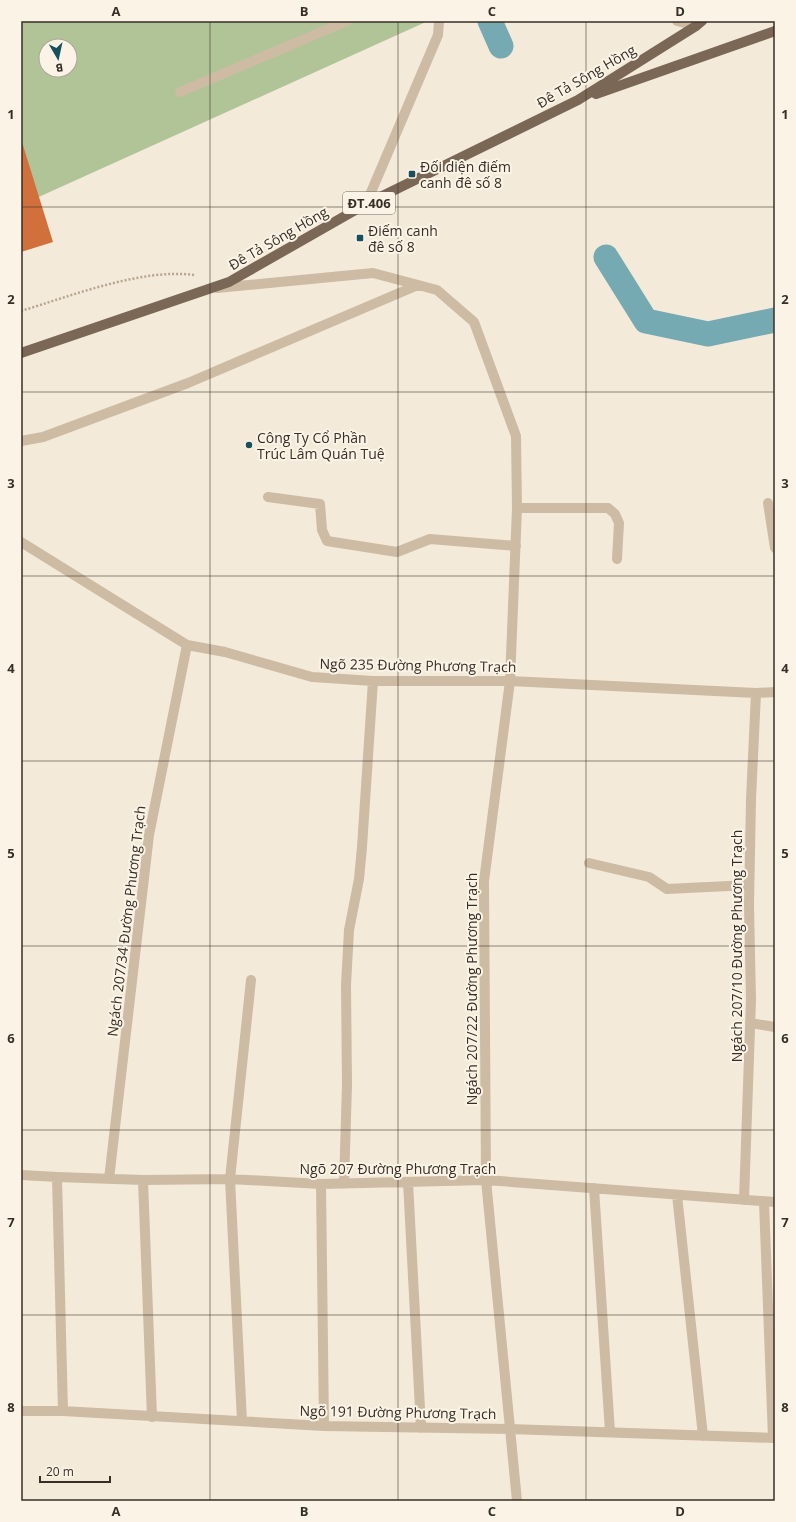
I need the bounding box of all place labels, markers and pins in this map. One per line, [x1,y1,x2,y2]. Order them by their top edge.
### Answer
place label: Đối diện điếm canh đê số 8 [420,157,511,192]
marker: Đối diện điếm canh đê số 8 [407,169,417,179]
place label: Điếm canh đê số 8 [368,221,438,256]
marker: Điếm canh đê số 8 [355,233,365,243]
place label: Công Ty Cổ Phần Trúc Lâm Quán Tuệ [257,428,385,463]
marker: Công Ty Cổ Phần Trúc Lâm Quán Tuệ [244,440,254,450]

